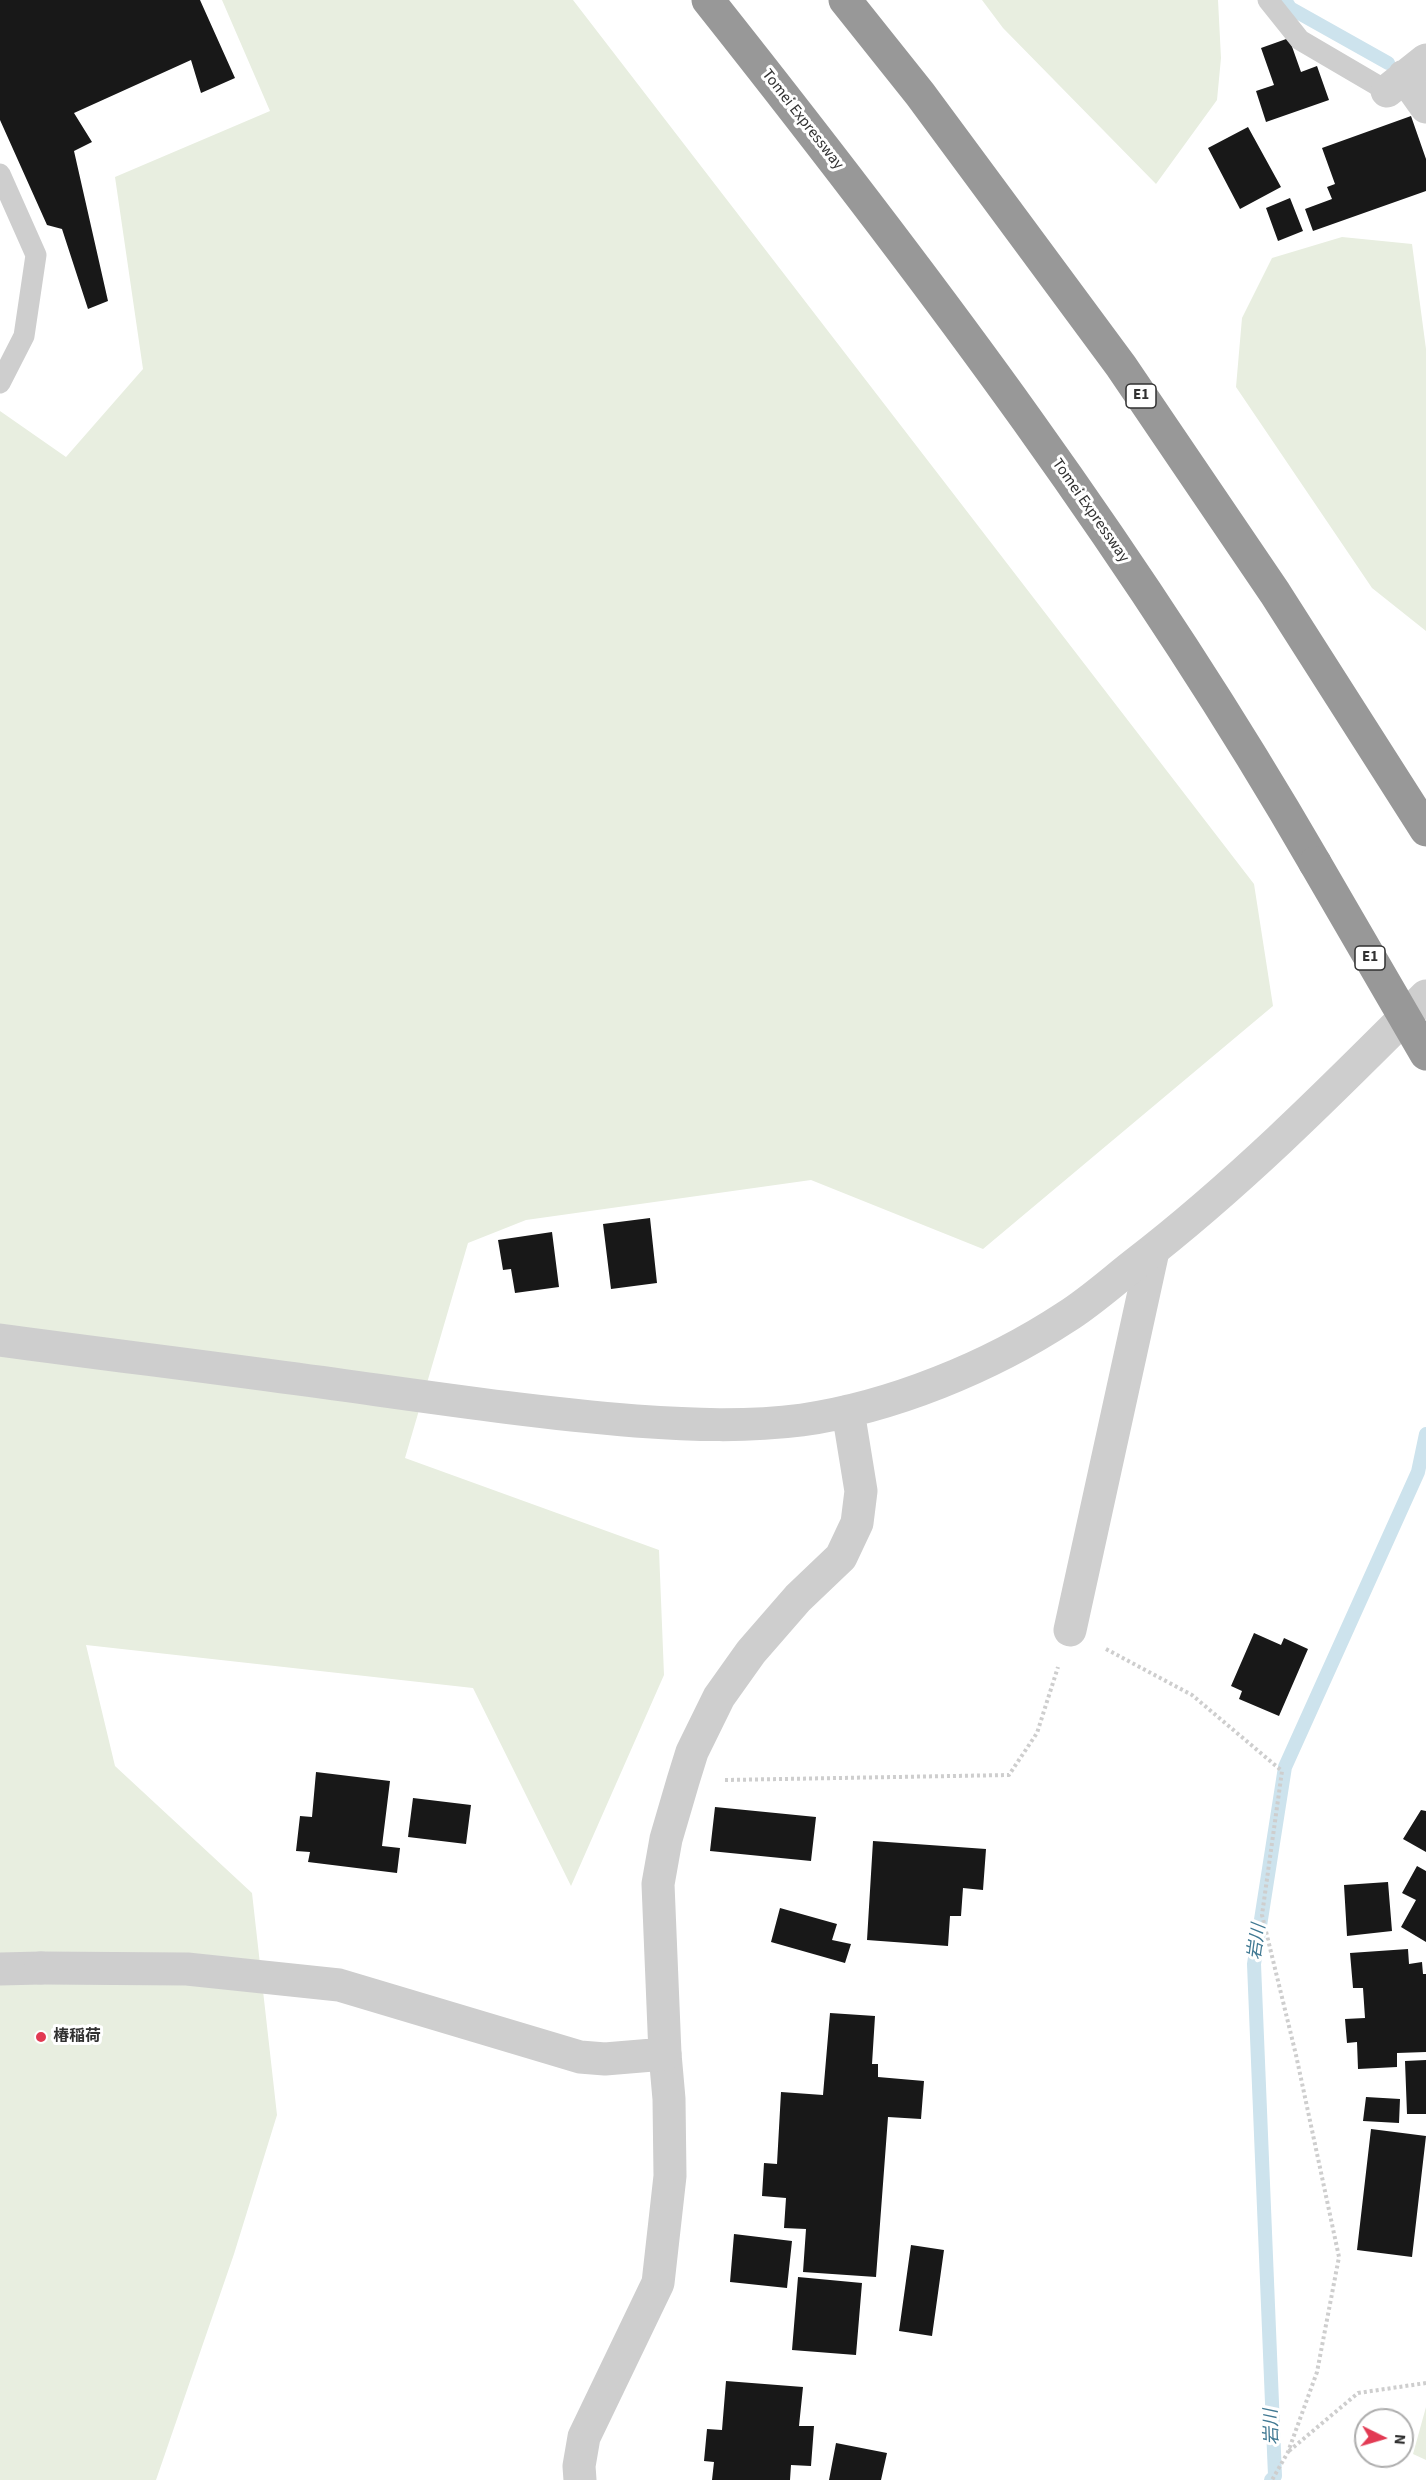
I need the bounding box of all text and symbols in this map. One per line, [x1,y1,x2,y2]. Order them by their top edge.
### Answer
street label: Tomei Expressway [757,66,847,174]
road number: E1 [1126,384,1156,408]
street label: Tomei Expressway [1047,455,1133,567]
road number: E1 [1355,946,1385,970]
water label: 岩川 [1245,1923,1271,1961]
place label: 椿稲荷 [53,2027,101,2047]
marker: 椿稲荷 [34,2030,48,2044]
north arrow [1354,2408,1414,2468]
water label: 岩川 [1262,2409,1284,2445]
text: N [1389,2433,1411,2446]

